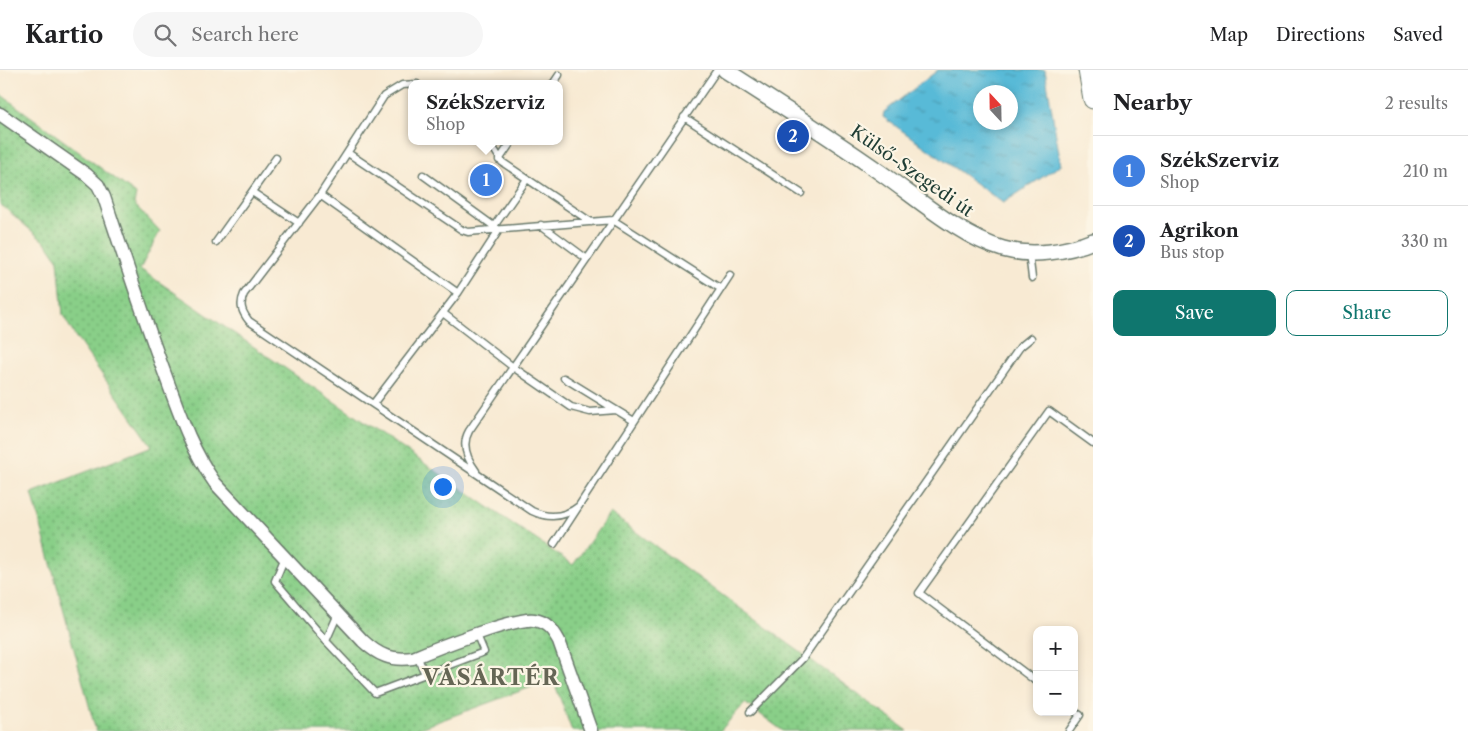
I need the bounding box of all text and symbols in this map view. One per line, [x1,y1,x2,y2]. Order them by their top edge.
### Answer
search box [133,12,483,57]
text: Kartio [25,20,103,49]
icon: search [151,21,179,49]
text: Search here [191,23,299,46]
text: Map [1209,24,1248,46]
text: Directions [1276,24,1365,46]
text: Saved [1393,24,1443,46]
popup [408,80,563,145]
north arrow [973,85,1018,130]
text: Nearby [1113,90,1192,115]
text: SzékSzerviz [426,91,545,114]
text: 2 results [1385,93,1448,113]
text: Shop [426,114,465,134]
pin: 2 [777,117,809,155]
street label: Külső-Szegedi út [846,120,978,222]
text: SzékSzerviz [1160,149,1279,172]
pin: 1 [470,161,502,199]
text: 1 [1125,161,1133,181]
text: 210 m [1403,161,1448,181]
text: Shop [1160,172,1199,192]
text: Agrikon [1160,219,1239,242]
text: 2 [1124,231,1134,251]
text: 330 m [1401,231,1448,251]
text: Bus stop [1160,242,1224,262]
button: Save [1113,290,1276,336]
button: Share [1286,290,1448,336]
your location [430,474,456,500]
map controls [1033,626,1078,716]
button: + [1033,626,1078,671]
district label: VÁSÁRTÉR [421,663,560,691]
button: − [1033,671,1078,716]

